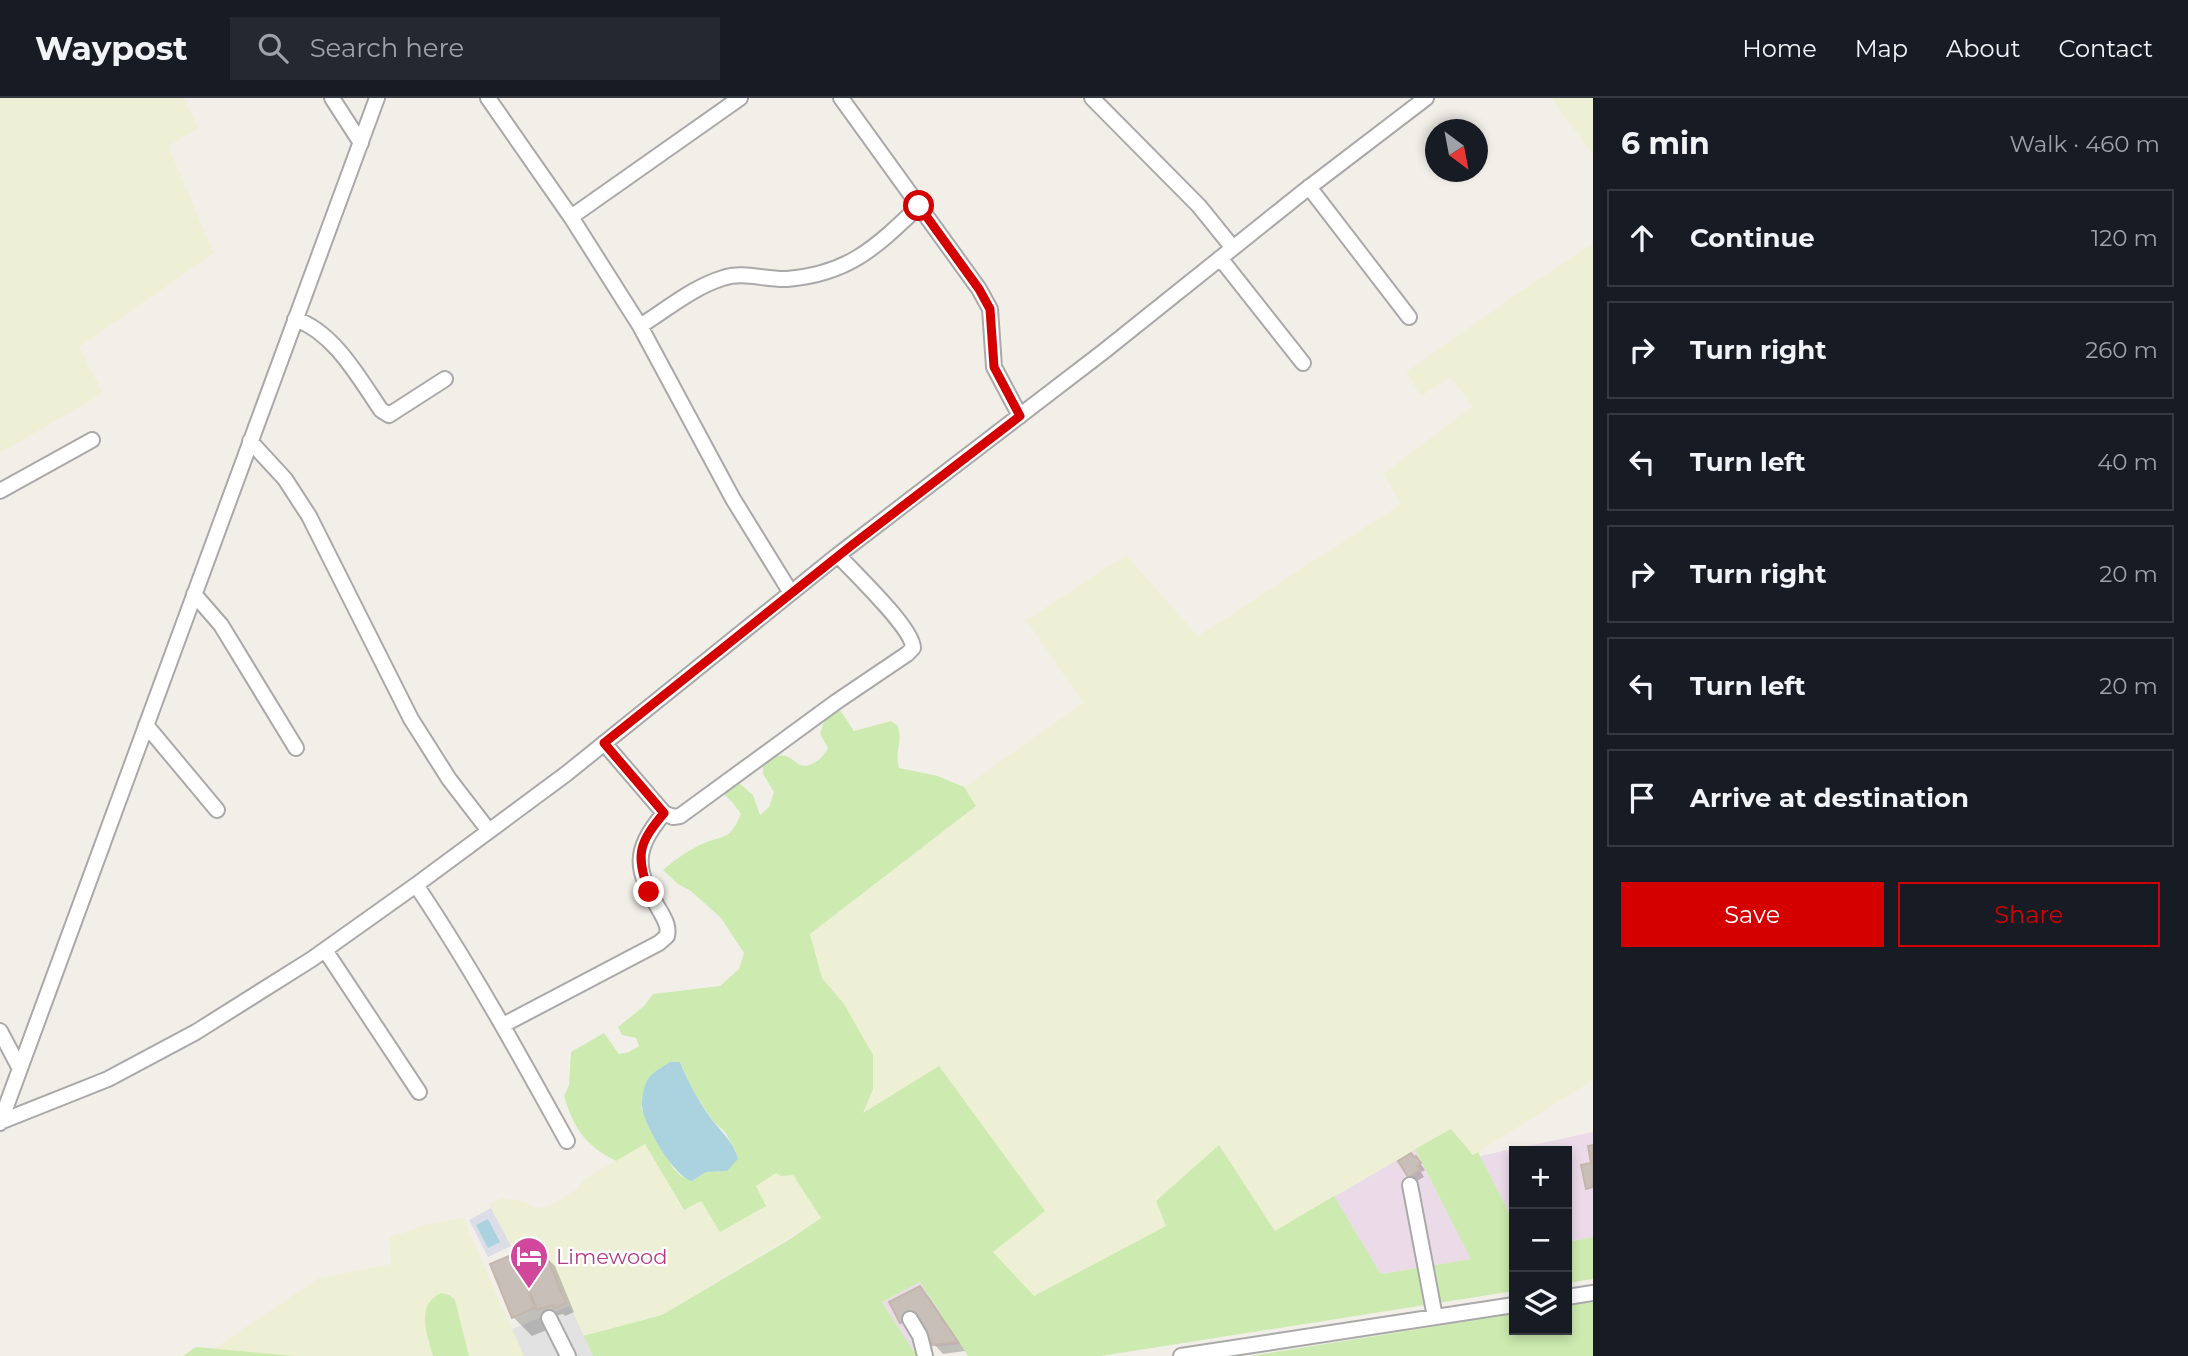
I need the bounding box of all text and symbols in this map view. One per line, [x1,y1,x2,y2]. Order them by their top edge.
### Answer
search box [230,17,720,80]
text: Waypost [35,28,188,68]
icon: search [254,29,292,67]
text: Search here [310,32,464,64]
text: Home [1742,34,1817,63]
text: Map [1855,34,1908,63]
text: About [1946,34,2020,63]
text: Contact [2058,34,2153,63]
north arrow [1425,119,1488,182]
text: 6 min [1621,125,1710,162]
text: Walk · 460 m [2009,130,2160,158]
route start [903,190,934,221]
icon: ahead [1623,219,1661,257]
text: Continue [1690,222,1815,254]
text: 120 m [2091,224,2158,252]
icon: right [1623,331,1661,369]
text: Turn right [1690,334,1826,366]
text: 260 m [2085,336,2158,364]
icon: left [1623,443,1661,481]
text: Turn left [1690,446,1806,478]
text: 40 m [2097,448,2158,476]
icon: right [1623,555,1661,593]
text: Turn right [1690,558,1826,590]
text: 20 m [2099,560,2158,588]
icon: left [1623,667,1661,705]
text: Turn left [1690,670,1806,702]
text: 20 m [2099,672,2158,700]
icon: arrive [1623,779,1661,817]
text: Arrive at destination [1690,782,1969,814]
route end [633,876,664,907]
button: Save [1621,882,1884,947]
button: Share [1898,882,2160,947]
map controls [1509,1146,1572,1335]
button: + [1509,1146,1572,1209]
button: − [1509,1209,1572,1272]
hotel icon: Limewood [508,1235,550,1290]
place label: Limewood [556,1244,668,1269]
button: layers [1509,1272,1572,1335]

